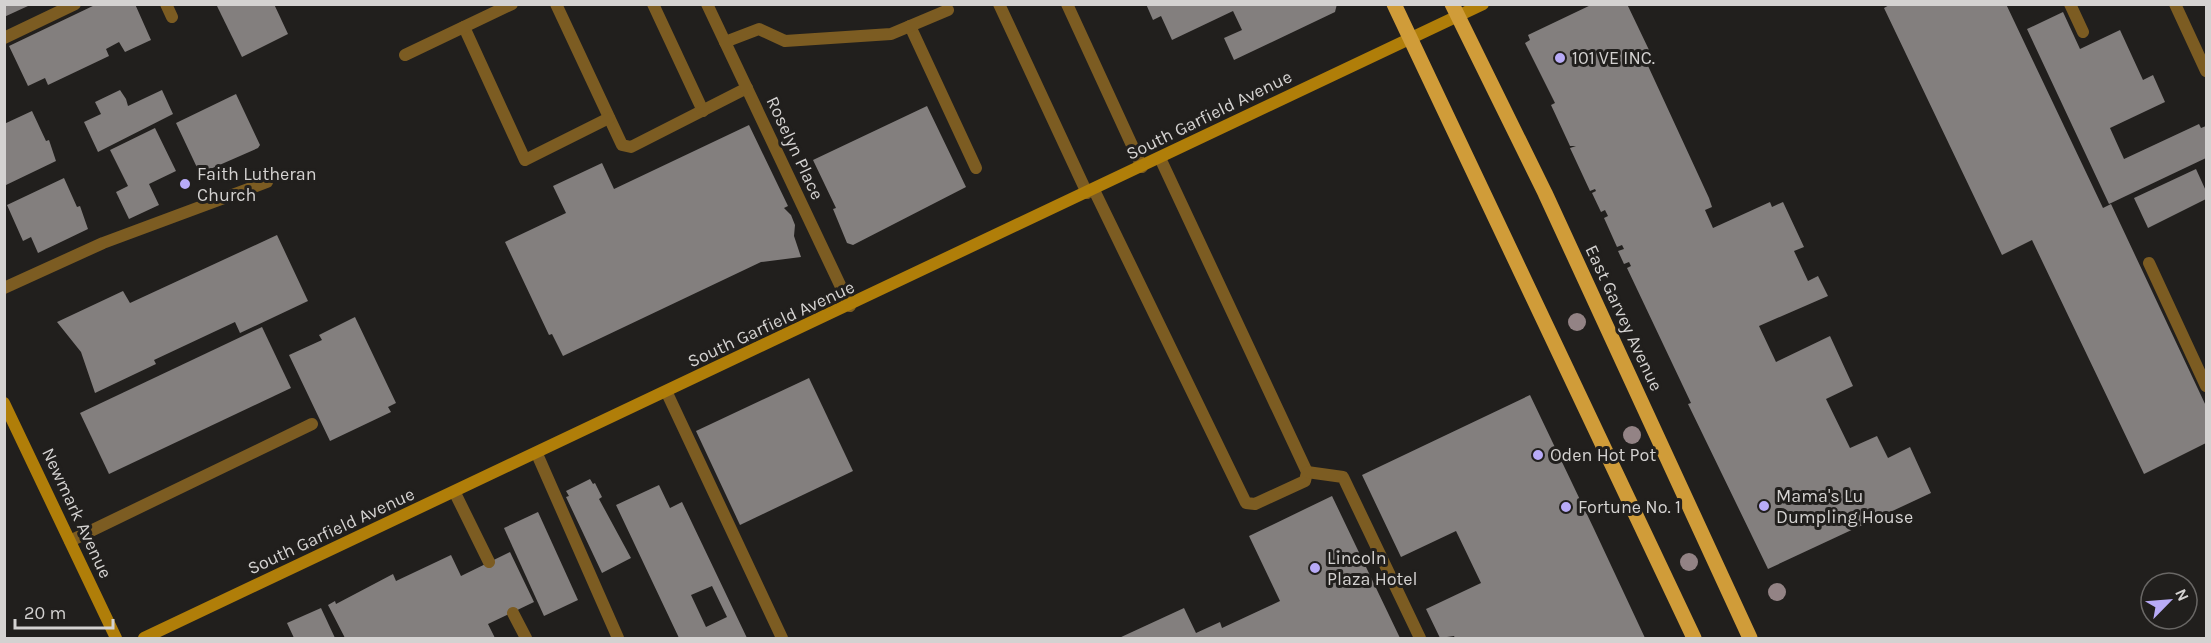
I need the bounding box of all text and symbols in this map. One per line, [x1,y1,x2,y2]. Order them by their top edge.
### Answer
place label: 101 VE INC. [1572,47,1655,69]
marker: 101 VE INC. [1553,51,1567,65]
street label: South Garfield Avenue [1123,65,1295,165]
street label: Roselyn Place [761,93,829,203]
place label: Faith Lutheran Church [197,163,317,206]
marker: Faith Lutheran Church [178,177,192,191]
street label: East Garvey Avenue [1580,241,1668,395]
street label: South Garfield Avenue [684,276,858,372]
street label: Newmark Avenue [37,444,117,582]
place label: Oden Hot Pot [1550,444,1656,466]
marker: Oden Hot Pot [1531,448,1545,462]
street label: South Garfield Avenue [244,483,418,579]
place label: Mama's Lu Dumpling House [1776,485,1913,528]
place label: Fortune No. 1 [1578,496,1681,518]
marker: Mama's Lu Dumpling House [1757,499,1771,513]
marker: Fortune No. 1 [1559,500,1573,514]
place label: Lincoln Plaza Hotel [1327,547,1418,590]
marker: Lincoln Plaza Hotel [1308,561,1322,575]
north arrow [2139,571,2199,631]
text: N [2171,586,2193,604]
scale bar [15,592,112,630]
text: 20 m [24,602,66,624]

